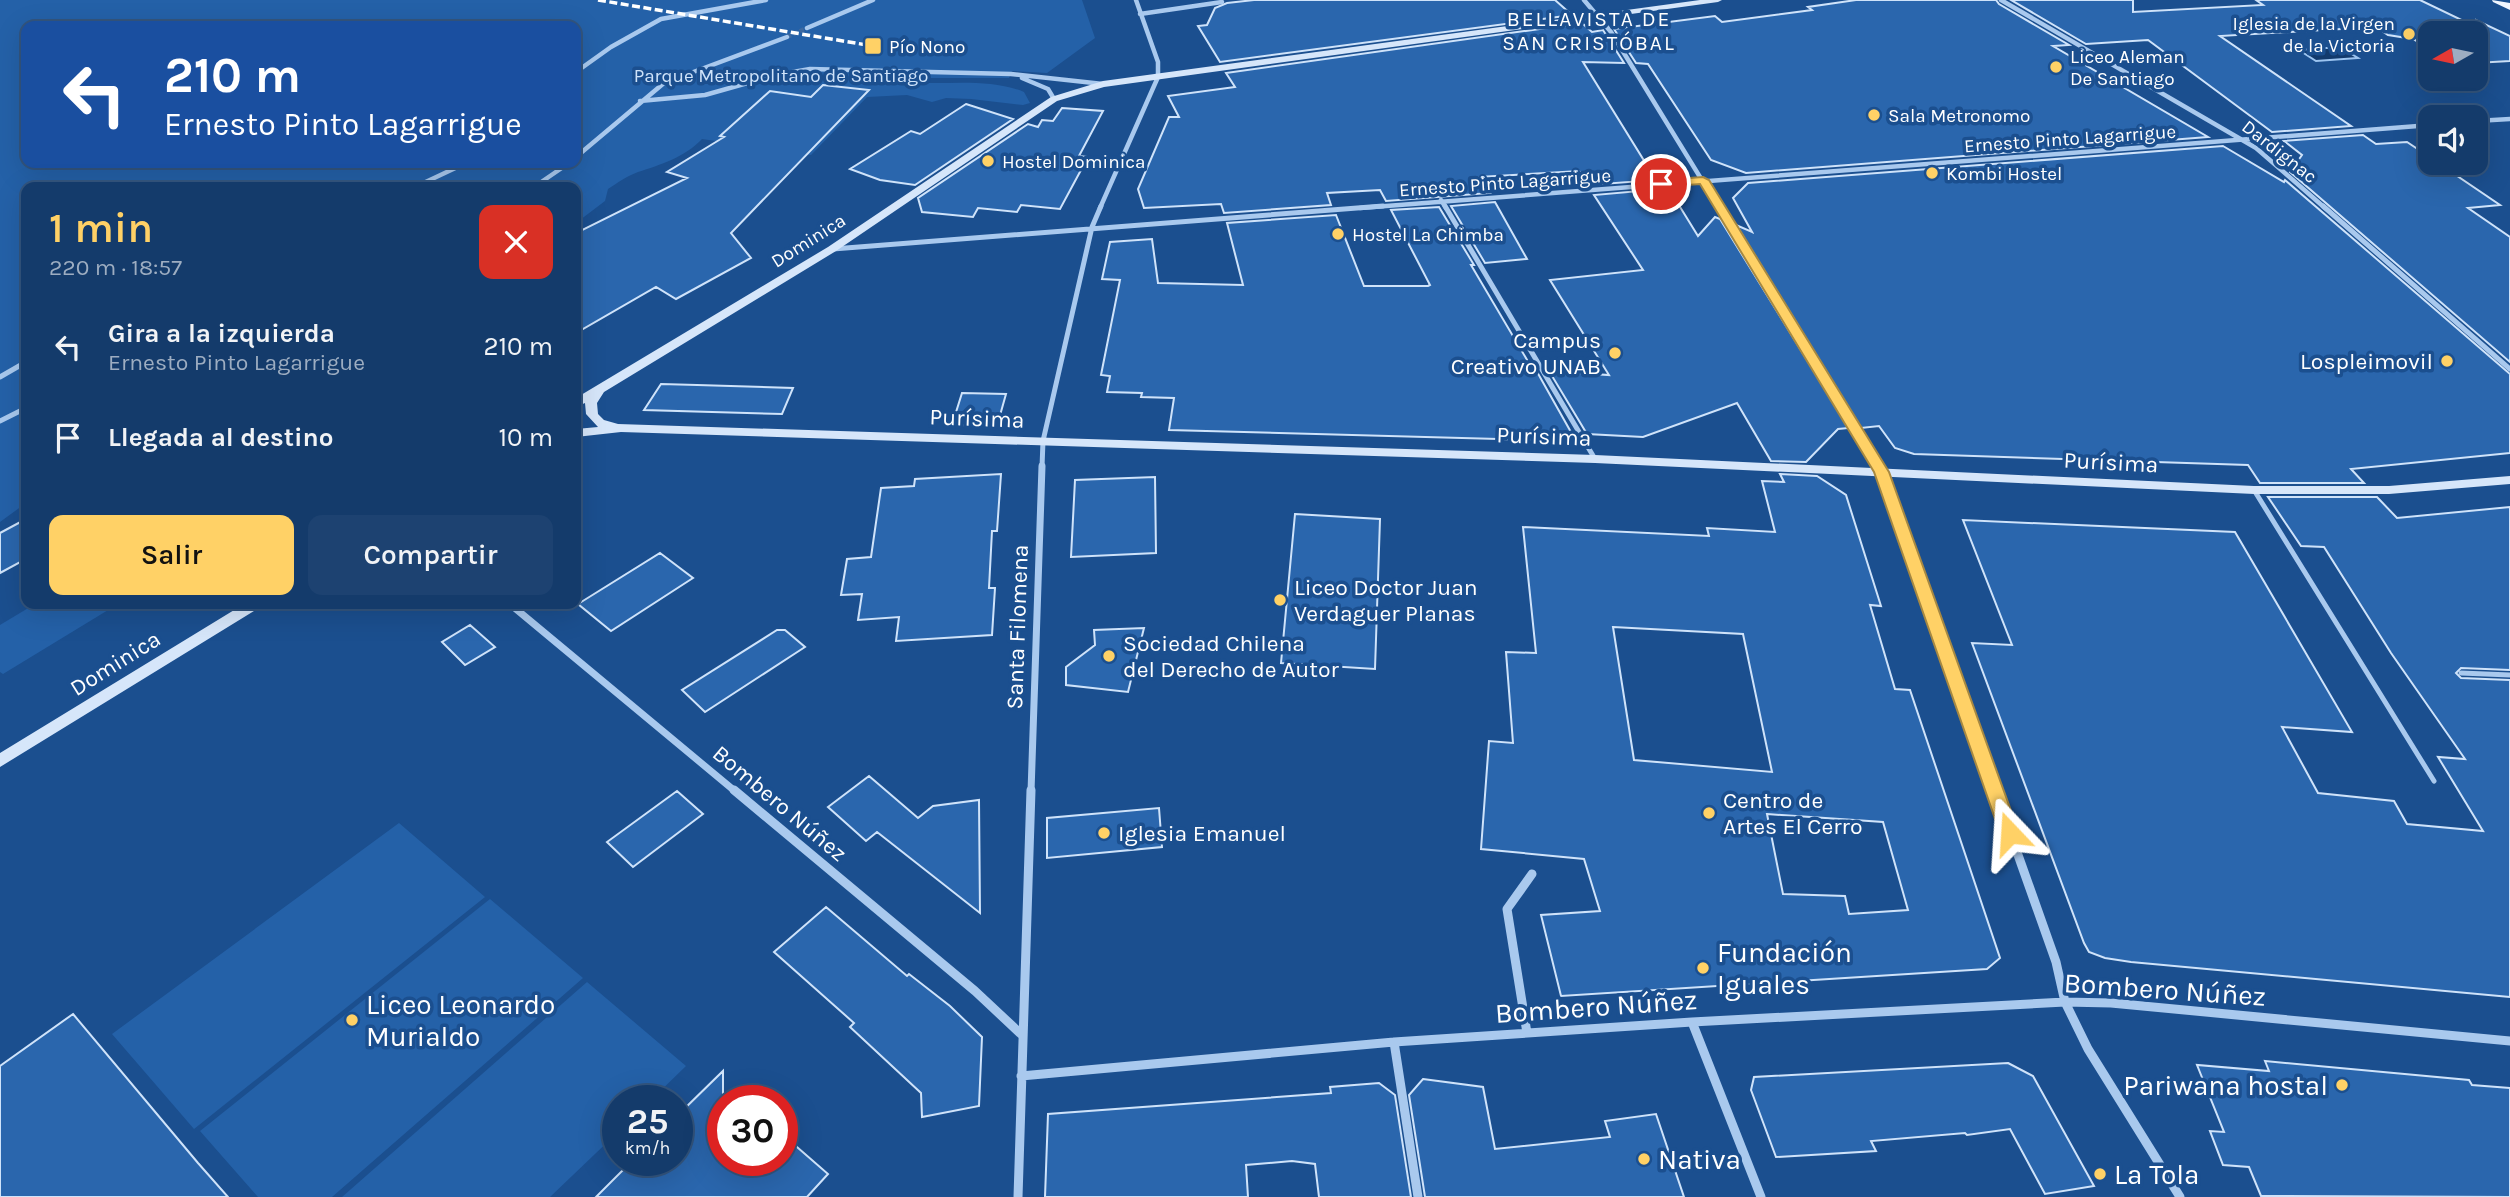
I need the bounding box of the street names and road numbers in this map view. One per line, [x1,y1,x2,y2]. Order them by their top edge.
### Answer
street label: Dardignac [2237,116,2321,188]
street label: Ernesto Pinto Lagarrigue [1963,121,2177,157]
street label: Ernesto Pinto Lagarrigue [1398,165,1612,201]
street label: Dominica [767,209,850,272]
street label: Purísima [929,403,1025,434]
street label: Purísima [1496,421,1592,452]
street label: Purísima [2063,447,2159,478]
street label: Santa Filomena [1001,544,1034,710]
street label: Dominica [65,625,165,702]
street label: Bombero Núñez [707,740,852,867]
street label: Bombero Núñez [2063,966,2267,1013]
street label: Bombero Núñez [1494,983,1698,1030]

